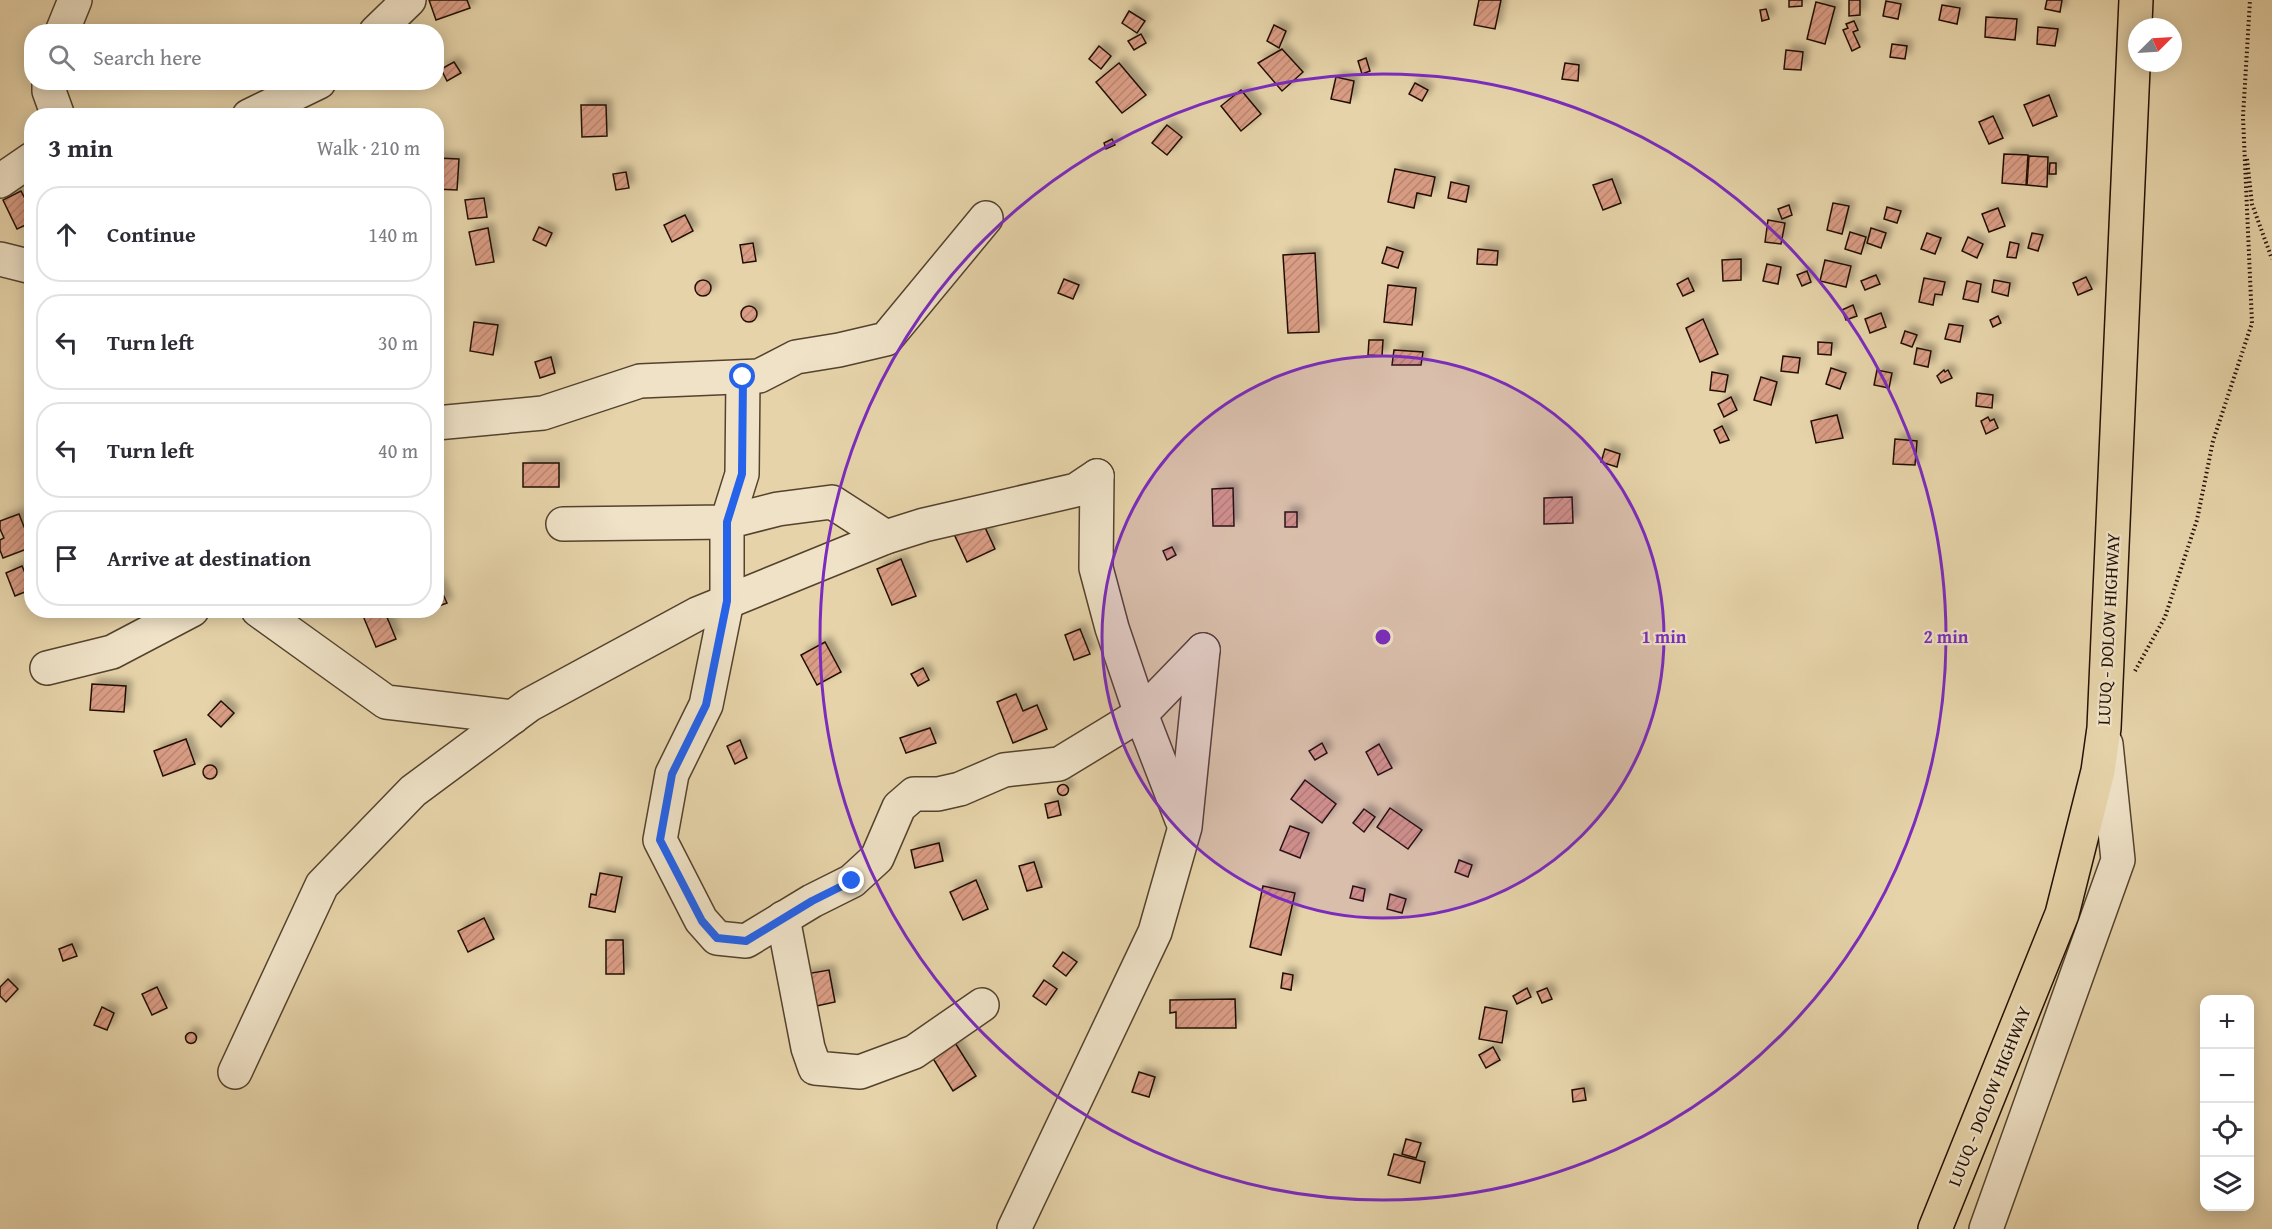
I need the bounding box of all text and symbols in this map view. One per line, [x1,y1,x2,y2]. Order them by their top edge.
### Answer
north arrow [2128,18,2182,72]
search box [24,24,444,90]
icon: search [45,41,78,74]
text: Search here [93,41,202,73]
text: 3 min [48,128,113,167]
text: Walk · 210 m [317,133,420,162]
icon: ahead [50,218,83,251]
text: Continue [107,218,196,250]
text: 140 m [368,220,418,249]
icon: left [50,326,83,359]
text: Turn left [107,326,194,358]
text: 30 m [378,328,418,357]
route start [729,363,755,389]
icon: left [50,434,83,467]
text: Turn left [107,434,194,466]
text: 40 m [378,436,418,465]
street label: LUUQ - DOLOW HIGHWAY [2089,532,2127,726]
icon: arrive [50,542,83,575]
text: Arrive at destination [107,542,311,574]
text: 1 min [1642,623,1687,650]
text: 2 min [1924,623,1969,650]
centre of rings [1373,627,1393,647]
route end [838,867,864,893]
map controls [2200,995,2254,1211]
button: + [2200,995,2254,1049]
street label: LUUQ - DOLOW HIGHWAY [1940,1002,2038,1190]
button: − [2200,1049,2254,1103]
button: locate [2200,1103,2254,1157]
button: layers [2200,1157,2254,1211]

